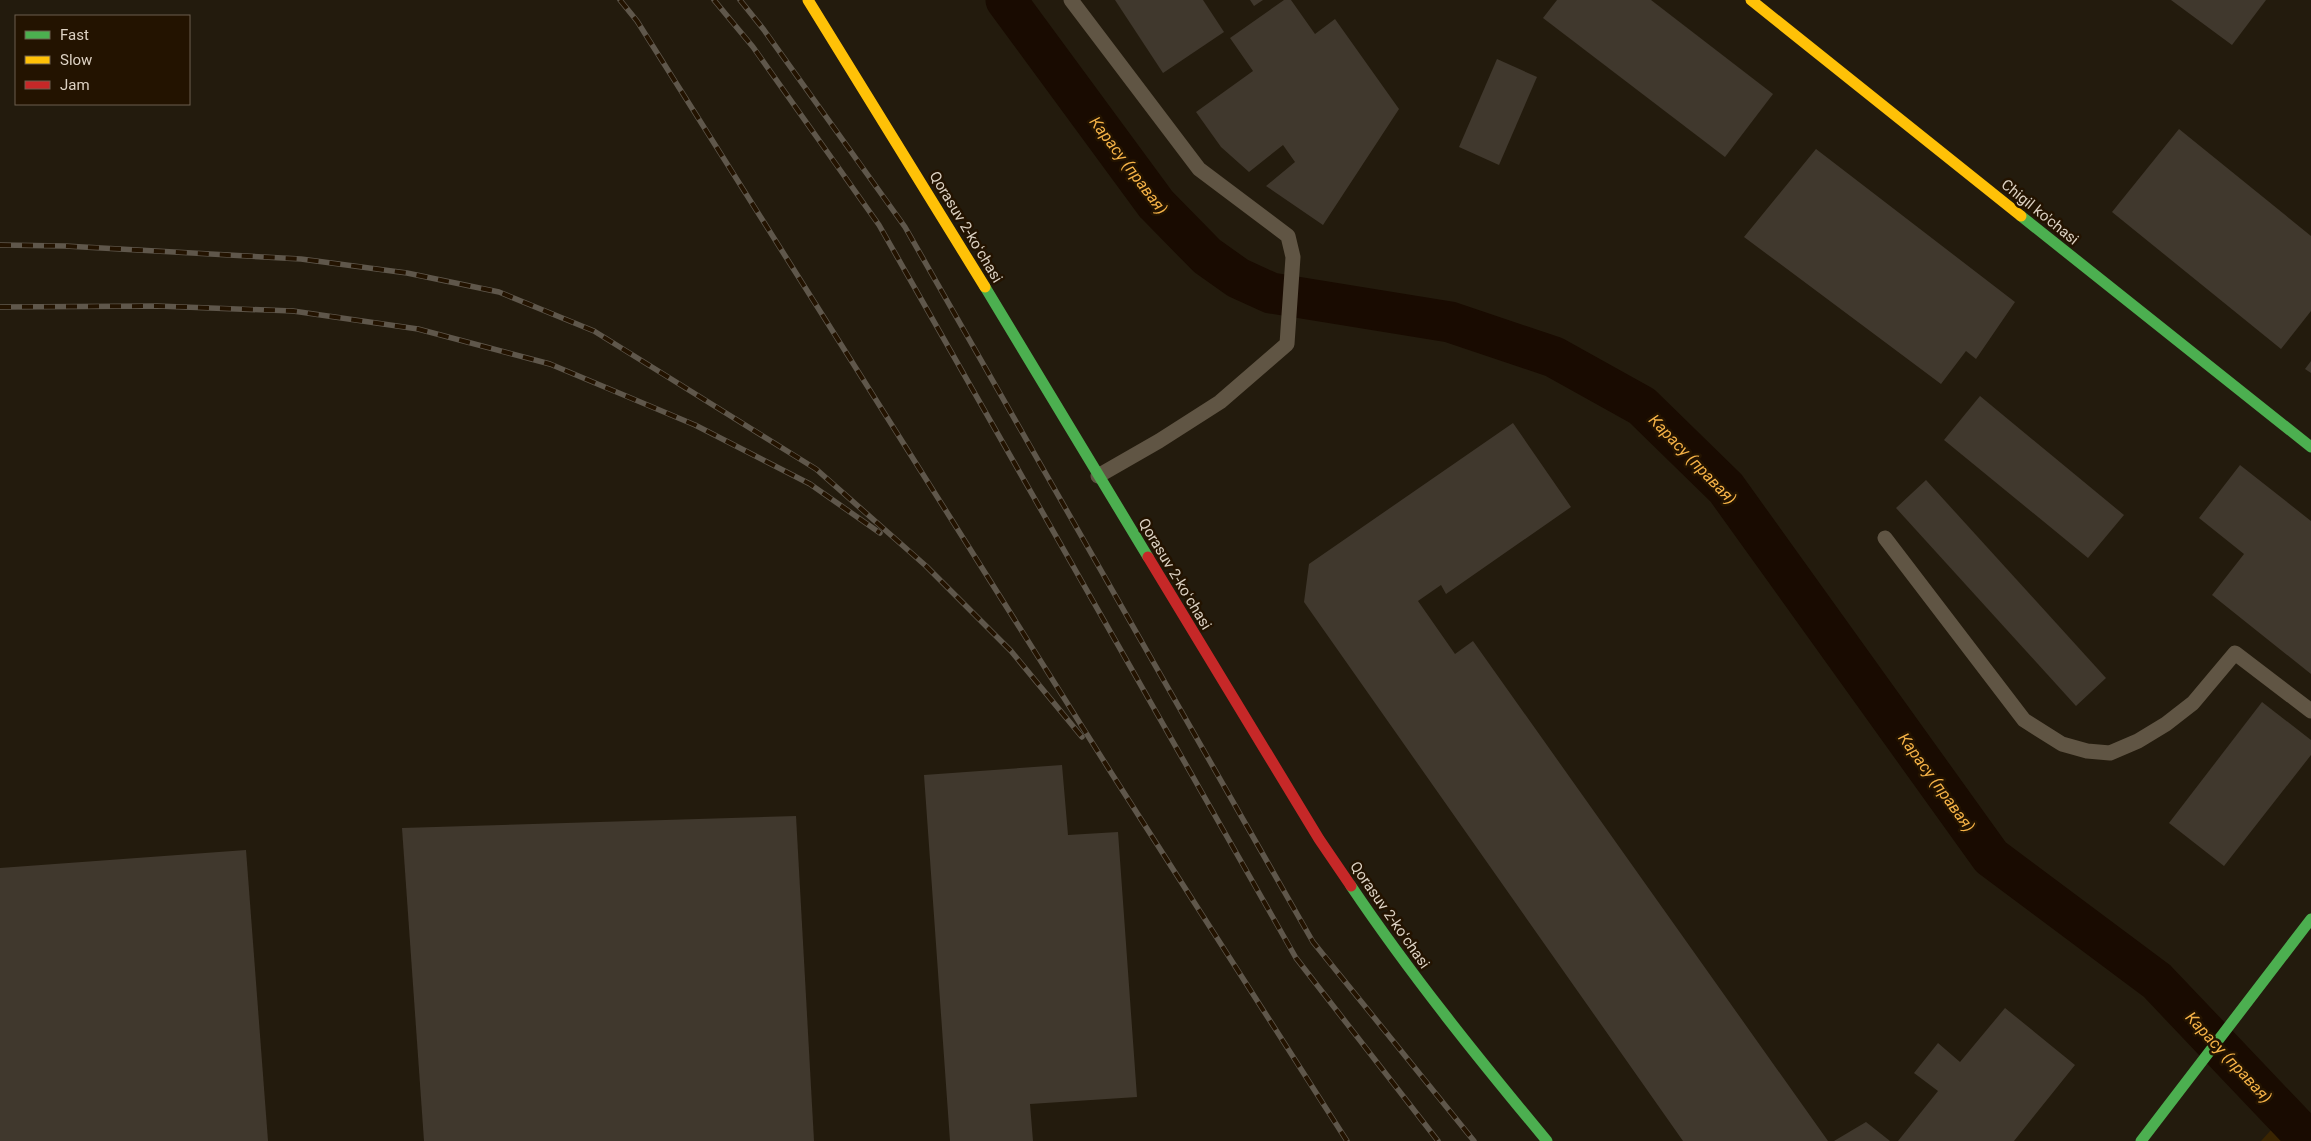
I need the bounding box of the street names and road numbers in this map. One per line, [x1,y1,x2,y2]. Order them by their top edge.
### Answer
street label: Qorasuv 2-koʻchasi [926,168,1006,286]
street label: Chigil ko'chasi [1998,175,2082,249]
street label: Qorasuv 2-koʻchasi [1135,515,1215,633]
street label: Qorasuv 2-koʻchasi [1346,858,1434,972]

